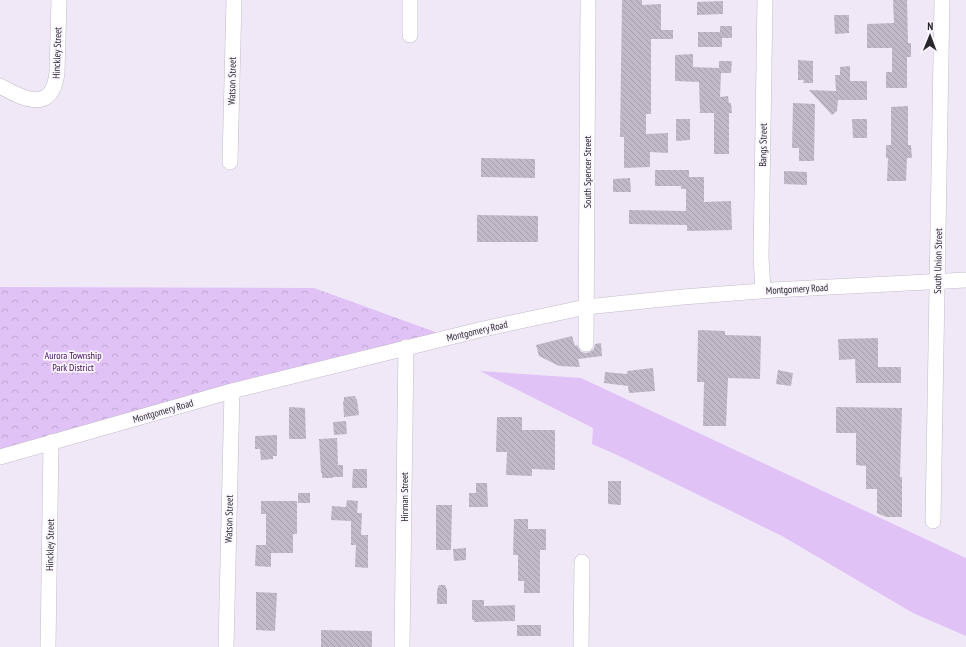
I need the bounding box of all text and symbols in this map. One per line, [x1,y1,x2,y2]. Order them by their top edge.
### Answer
north arrow [910,16,950,56]
text: N [927,19,933,33]
street label: Hinckley Street [50,27,64,79]
street label: Watson Street [225,57,239,105]
street label: Bangs Street [756,123,770,167]
street label: South Spencer Street [581,136,594,208]
street label: South Union Street [931,228,945,294]
street label: Montgomery Road [765,281,829,297]
street label: Montgomery Road [445,318,509,344]
park label: Aurora Township Park District [45,349,102,374]
street label: Montgomery Road [131,396,195,426]
street label: Hinman Street [398,472,411,522]
street label: Watson Street [222,495,236,543]
street label: Hinckley Street [43,519,57,571]

